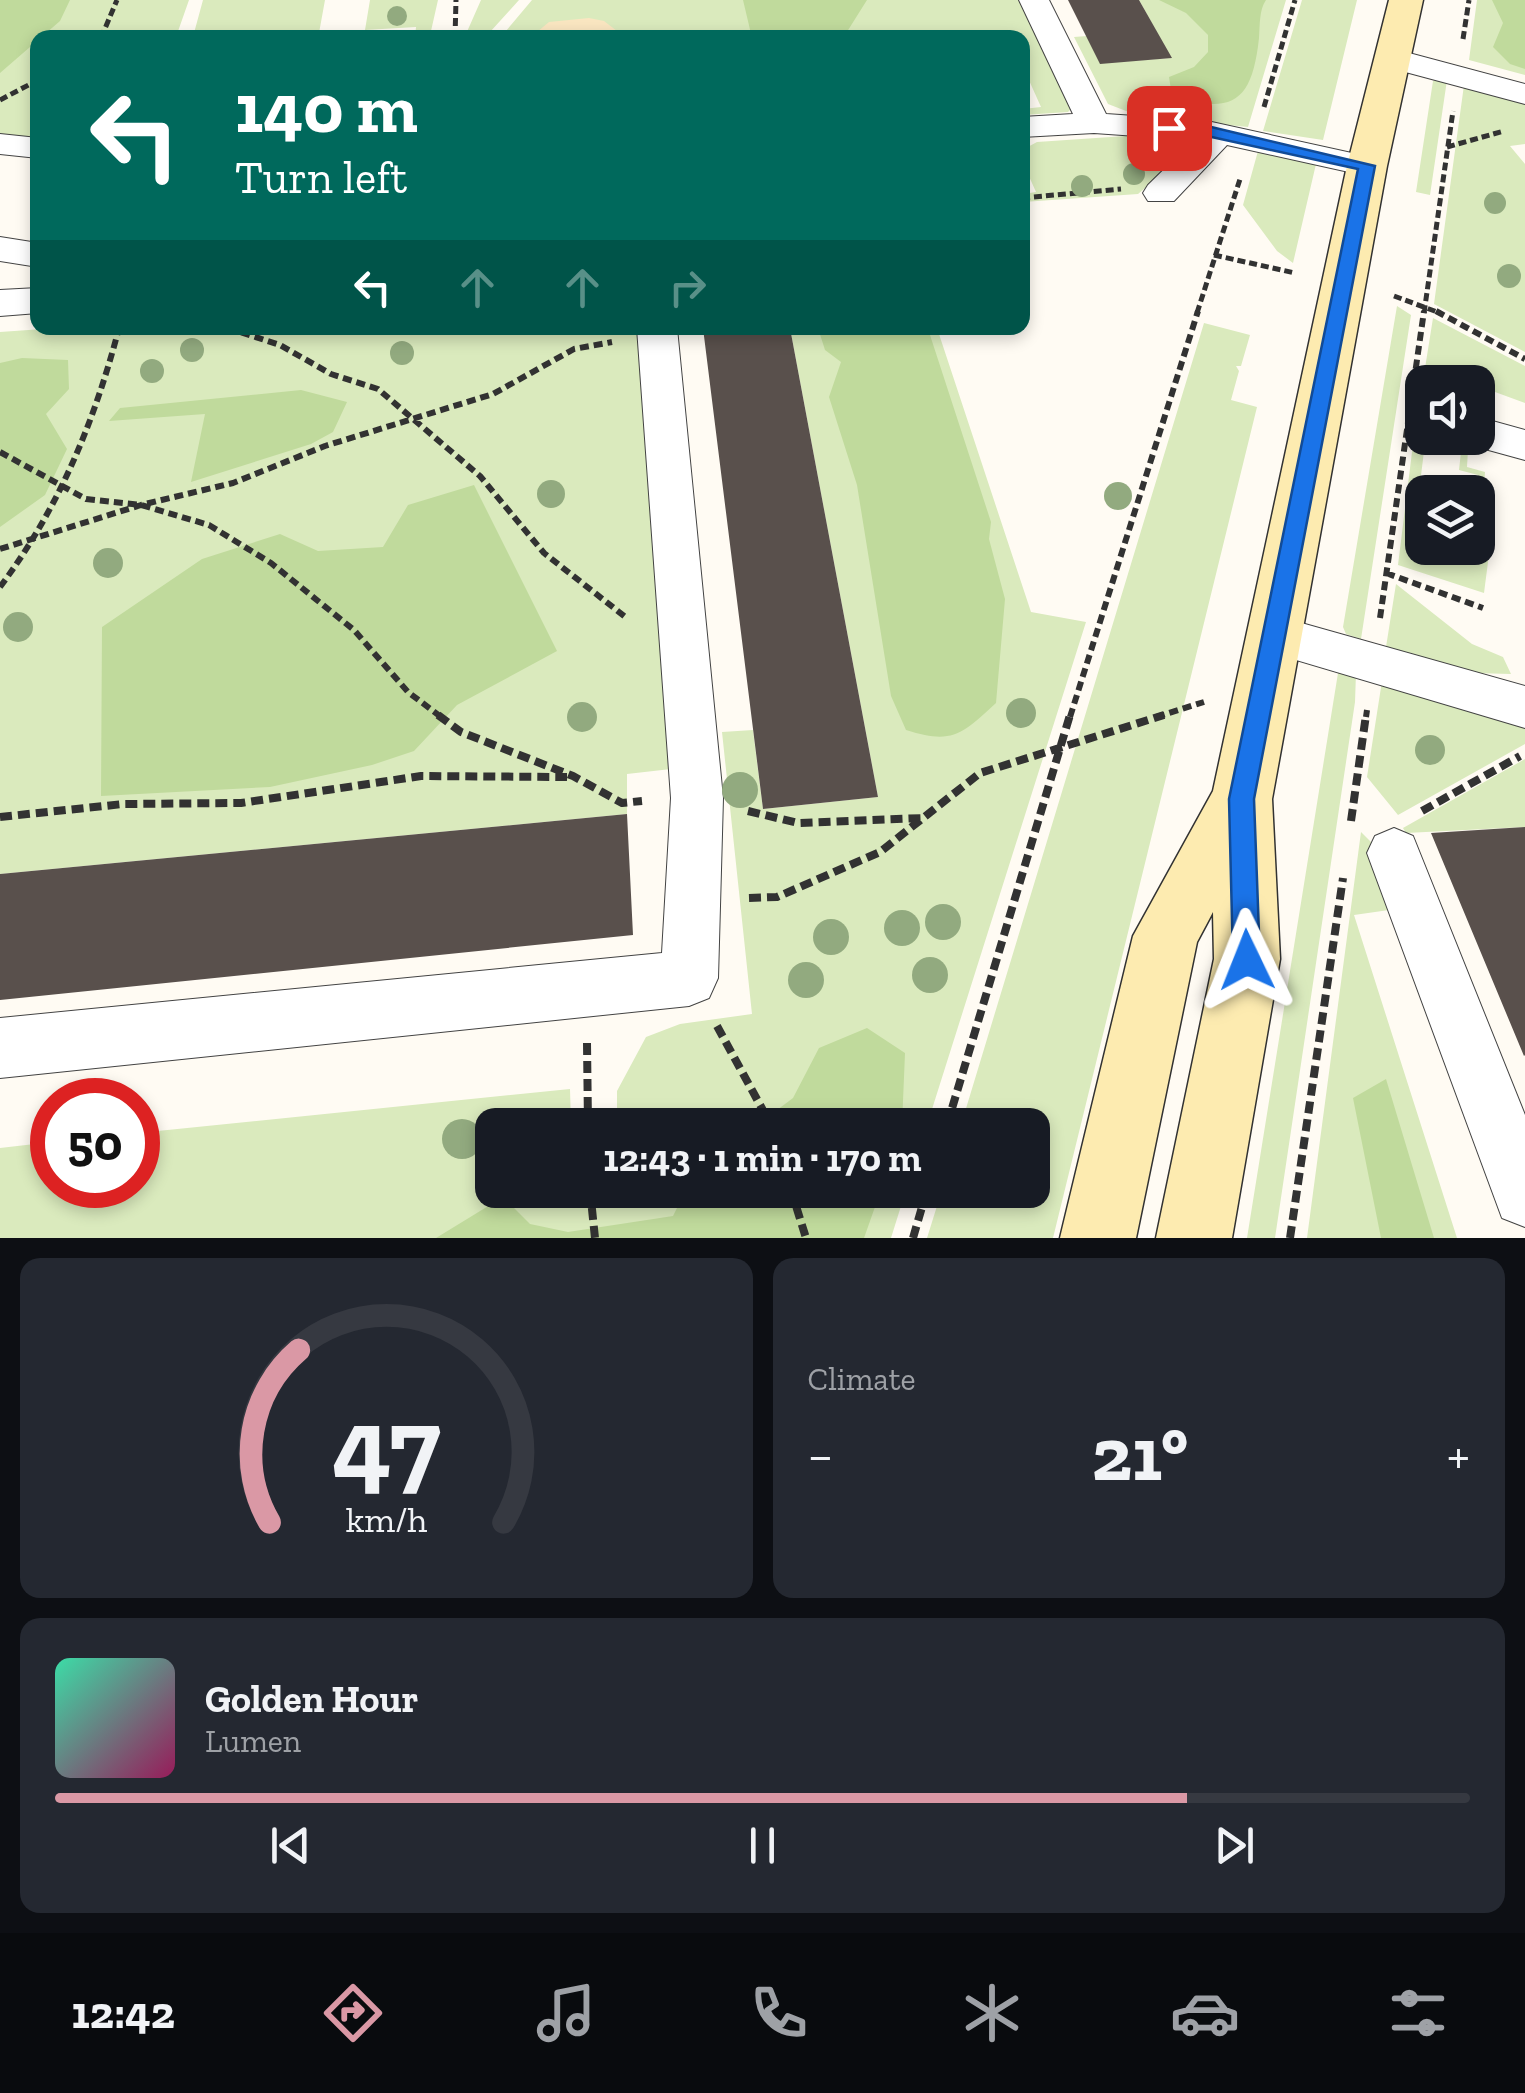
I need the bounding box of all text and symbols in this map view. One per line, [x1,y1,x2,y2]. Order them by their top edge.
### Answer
text: 140 m [235,66,418,150]
icon: left [70,70,200,200]
pin [1127,86,1212,171]
icon: arrive [1142,101,1197,156]
text: Turn left [235,151,407,205]
icon: left [345,260,400,315]
icon: ahead [450,260,505,315]
icon: ahead [555,260,610,315]
icon: right [660,260,715,315]
map controls [1405,365,1495,565]
button: sound [1405,365,1495,455]
button: layers [1405,475,1495,565]
position arrow [1195,908,1299,1012]
speed limit sign: 50 [30,1078,160,1208]
text: 12:43 · 1 min · 170 m [603,1135,922,1181]
text: Climate [808,1360,916,1398]
text: 47 [332,1382,441,1507]
text: 21° [1092,1409,1188,1499]
text: − [808,1422,833,1488]
text: + [1447,1422,1470,1488]
text: km/h [345,1498,427,1541]
text: Golden Hour [205,1676,418,1722]
text: Lumen [205,1722,301,1760]
icon: previous [263,1818,318,1873]
icon: pause [735,1818,790,1873]
icon: next [1207,1818,1262,1873]
icon: directions [318,1978,388,2048]
icon: music [531,1978,601,2048]
icon: phone [744,1978,814,2048]
icon: climate [957,1978,1027,2048]
icon: car [1170,1978,1240,2048]
icon: filters [1383,1978,1453,2048]
text: 12:42 [72,1986,175,2040]

